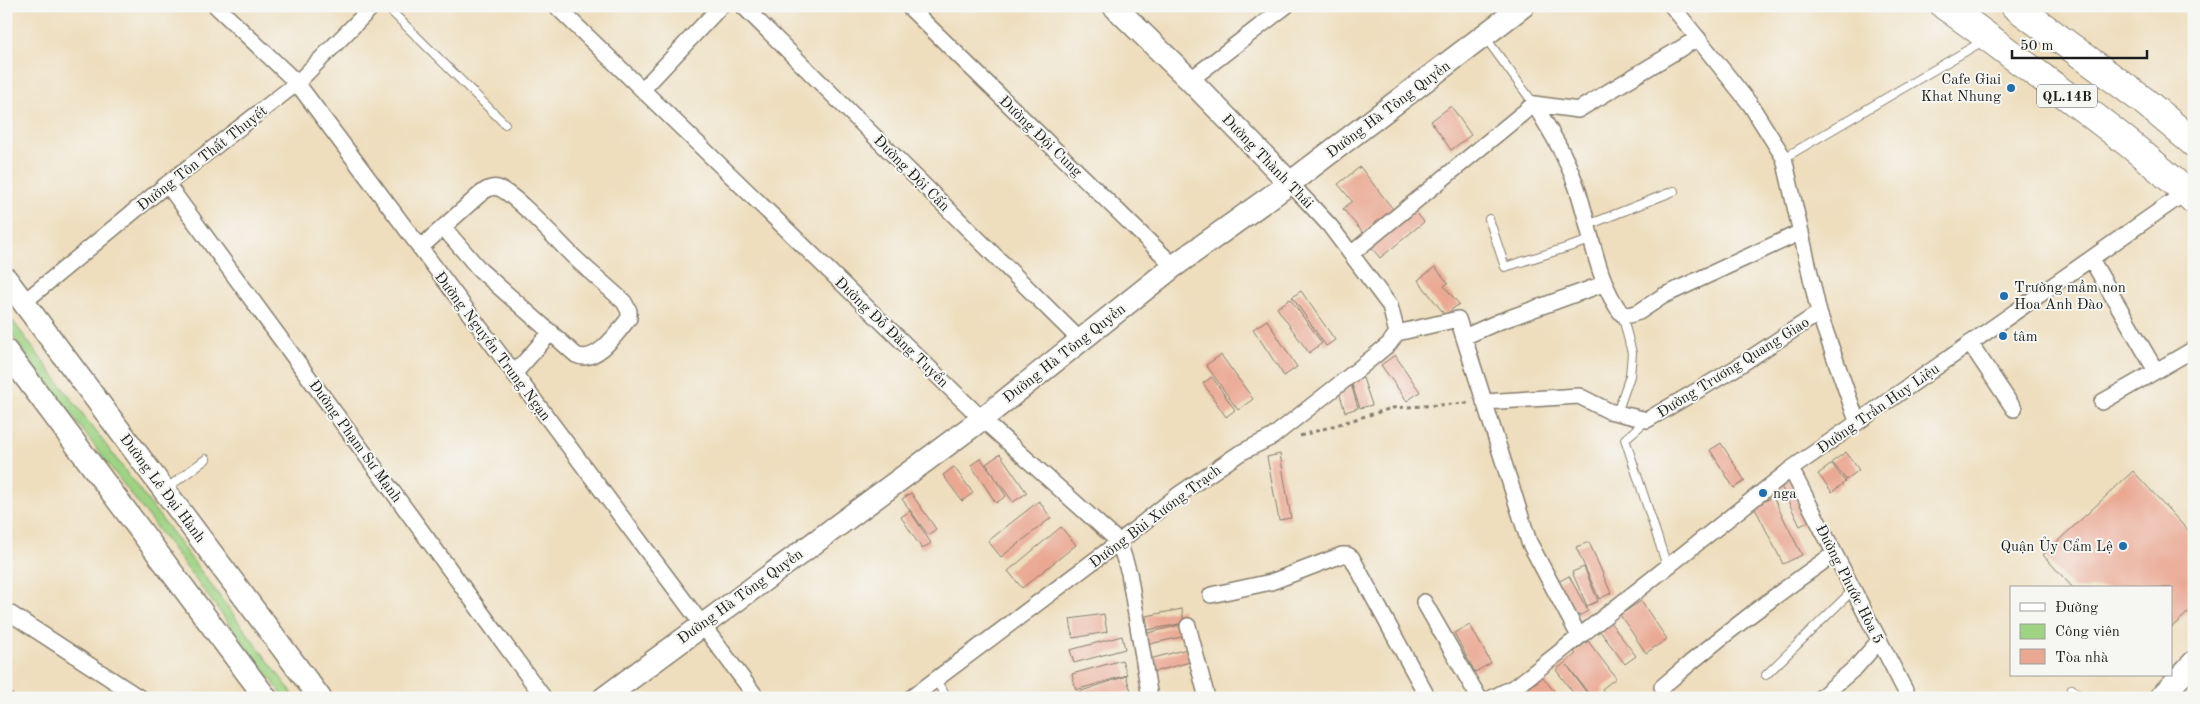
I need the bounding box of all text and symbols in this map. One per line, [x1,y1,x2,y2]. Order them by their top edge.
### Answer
scale bar [2012,28,2148,60]
text: 50 m [2020,39,2054,54]
street label: Đường Hà Tông Quyền [1323,57,1454,161]
place label: Cafe Giai Khat Nhung [1921,73,2001,105]
marker: Cafe Giai Khat Nhung [2005,82,2017,94]
road number: QL.14B [2037,84,2097,108]
street label: Đường Đội Cung [996,94,1084,180]
street label: Đường Tôn Thất Thuyết [135,103,271,214]
street label: Đường Thành Thái [1218,112,1316,212]
street label: Đường Đội Cấn [870,133,952,215]
street label: Đường Nguyễn Trung Ngạn [431,269,553,424]
street label: Đường Đỗ Đăng Tuyển [831,274,952,391]
place label: Trường mầm non Hoa Anh Đào [2014,279,2126,313]
marker: Trường mầm non Hoa Anh Đào [1998,290,2010,302]
street label: Đường Hà Tông Quyền [1000,300,1129,406]
street label: Đường Trương Quang Giao [1655,315,1812,421]
marker: tâm [1997,330,2009,342]
place label: tâm [2013,330,2038,345]
street label: Đường Trần Huy Liệu [1814,360,1943,457]
street label: Đường Phạm Sư Mạnh [306,378,404,506]
street label: Đường Lê Đại Hành [116,432,207,546]
street label: Đường Bùi Xương Trạch [1087,463,1224,571]
marker: nga [1757,487,1769,499]
place label: nga [1773,487,1797,502]
street label: Đường Phước Hòa 5 [1812,523,1885,647]
place label: Quận Ủy Cẩm Lệ [2000,536,2113,555]
marker: Quận Ủy Cẩm Lệ [2117,540,2129,552]
street label: Đường Hà Tông Quyền [674,545,806,648]
legend [2010,586,2172,676]
text: Đường [2055,601,2098,616]
text: Công viên [2055,625,2120,640]
text: Tòa nhà [2055,651,2109,666]

